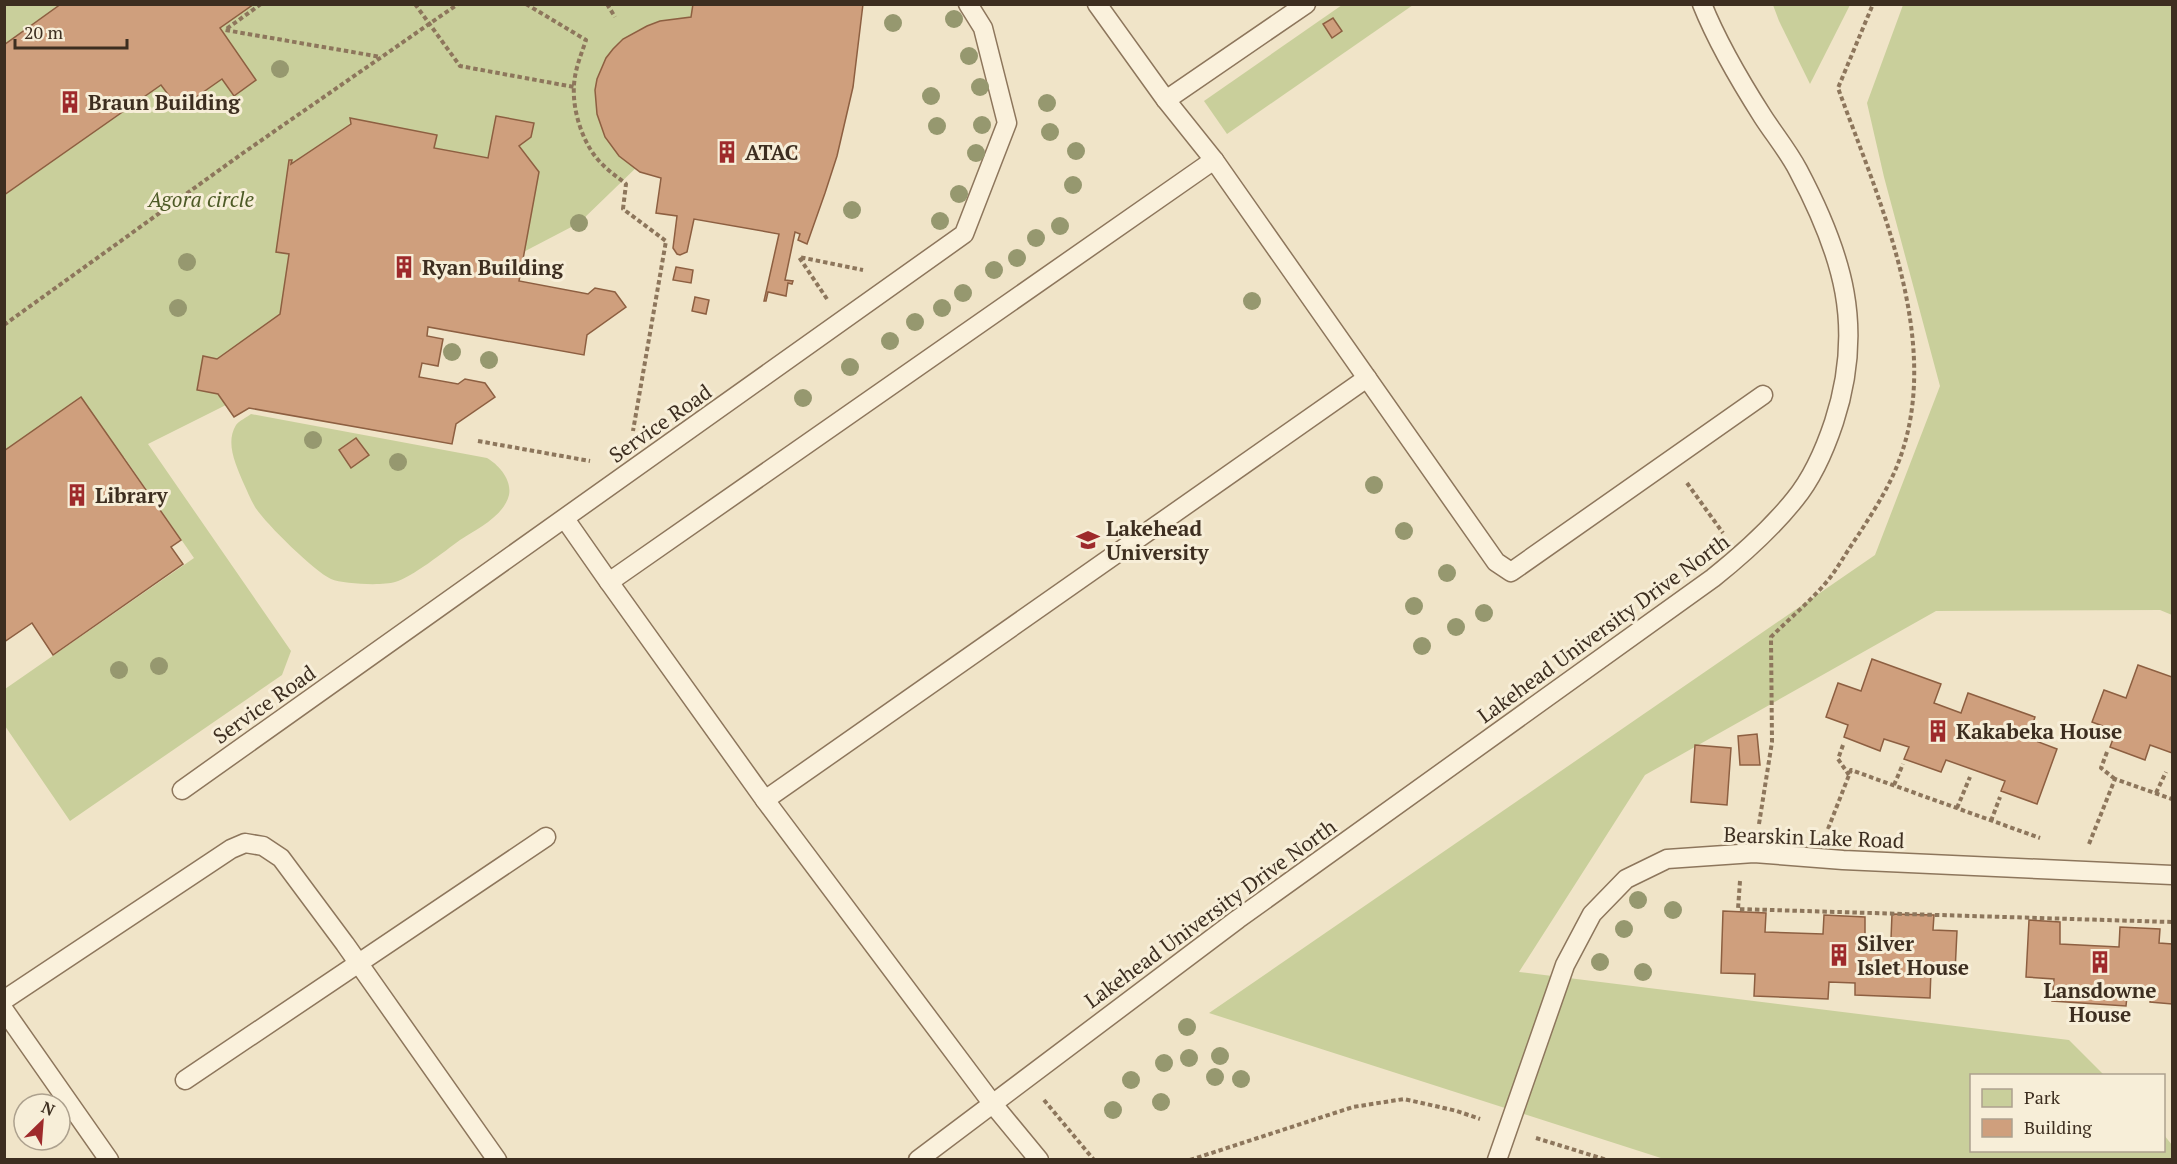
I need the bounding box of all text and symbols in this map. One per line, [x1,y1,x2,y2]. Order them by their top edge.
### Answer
scale bar [15,12,128,50]
text: 20 m [24,20,64,44]
place label: Braun Building [88,88,241,116]
building icon: Braun Building [57,89,83,115]
place label: ATAC [745,138,798,166]
building icon: ATAC [714,139,740,165]
park label: Agora circle [146,185,255,213]
place label: Ryan Building [422,253,564,281]
building icon: Ryan Building [391,254,417,280]
street label: Service Road [603,377,717,469]
place label: Library [95,481,169,509]
building icon: Library [64,482,90,508]
place label: Lakehead University [1106,514,1210,566]
school or university icon: Lakehead University [1075,527,1101,553]
street label: Lakehead University Drive North [1472,527,1734,729]
street label: Service Road [207,658,321,750]
place label: Kakabeka House [1956,717,2122,745]
building icon: Kakabeka House [1925,718,1951,744]
street label: Lakehead University Drive North [1079,812,1341,1014]
street label: Bearskin Lake Road [1723,820,1905,854]
place label: Silver Islet House [1857,929,1969,981]
building icon: Silver Islet House [1826,942,1852,968]
building icon: Lansdowne House [2087,949,2113,975]
place label: Lansdowne House [2043,976,2157,1028]
legend [1970,1074,2165,1152]
text: Park [2024,1085,2061,1109]
north arrow [12,1092,72,1152]
text: N [38,1096,58,1121]
text: Building [2024,1115,2092,1139]

